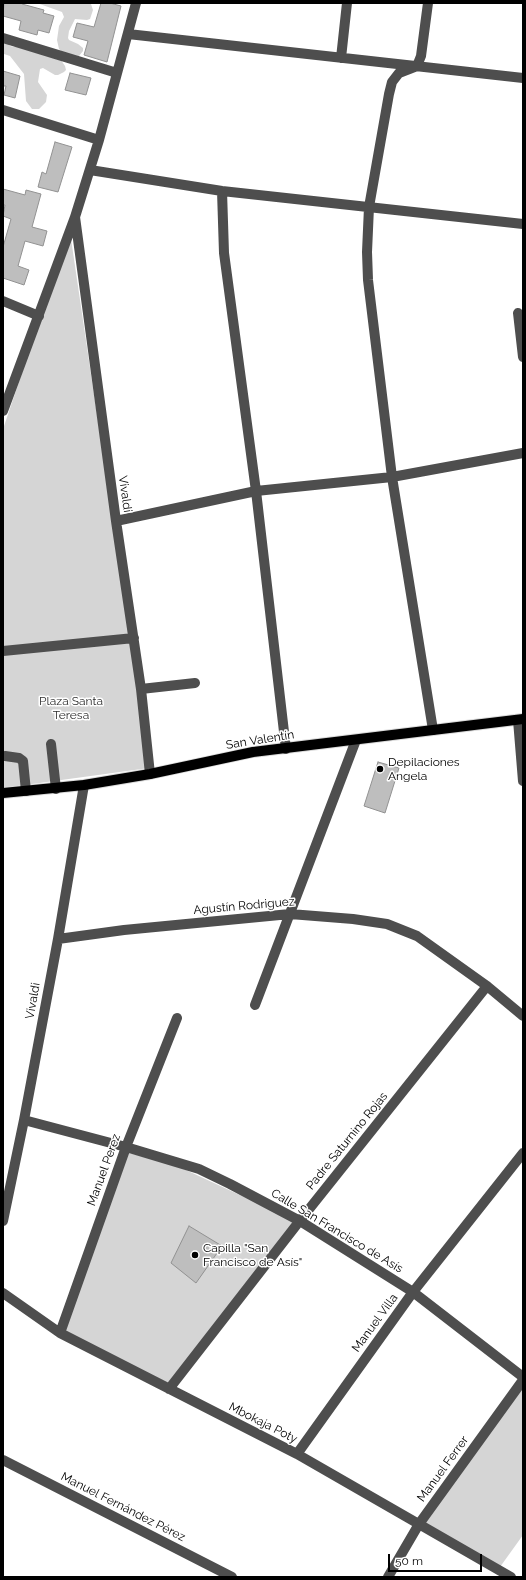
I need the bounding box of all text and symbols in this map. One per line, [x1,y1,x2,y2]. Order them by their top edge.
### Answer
street label: Vivaldi [115,475,135,513]
park label: Plaza Santa Teresa [39,694,103,722]
street label: San Valentín [225,728,295,752]
place label: Depilaciones Angela [388,755,460,783]
marker: Depilaciones Angela [375,764,385,774]
street label: Agustín Rodriguez [193,894,295,918]
street label: Vivaldi [23,982,43,1020]
street label: Padre Saturnino Rojas [303,1089,391,1193]
street label: Manuel Perez [84,1132,124,1208]
street label: Calle San Francisco de Asís [269,1186,405,1276]
place label: Capilla "San Francisco de Asís" [203,1241,302,1269]
marker: Capilla "San Francisco de Asís" [190,1250,200,1260]
street label: Manuel Villa [349,1291,401,1355]
street label: Mbokaja Poty [226,1400,300,1446]
street label: Manuel Ferrer [414,1433,472,1505]
street label: Manuel Fernández Pérez [58,1469,188,1545]
scale bar [390,1546,484,1572]
text: 50 m [395,1554,423,1568]

